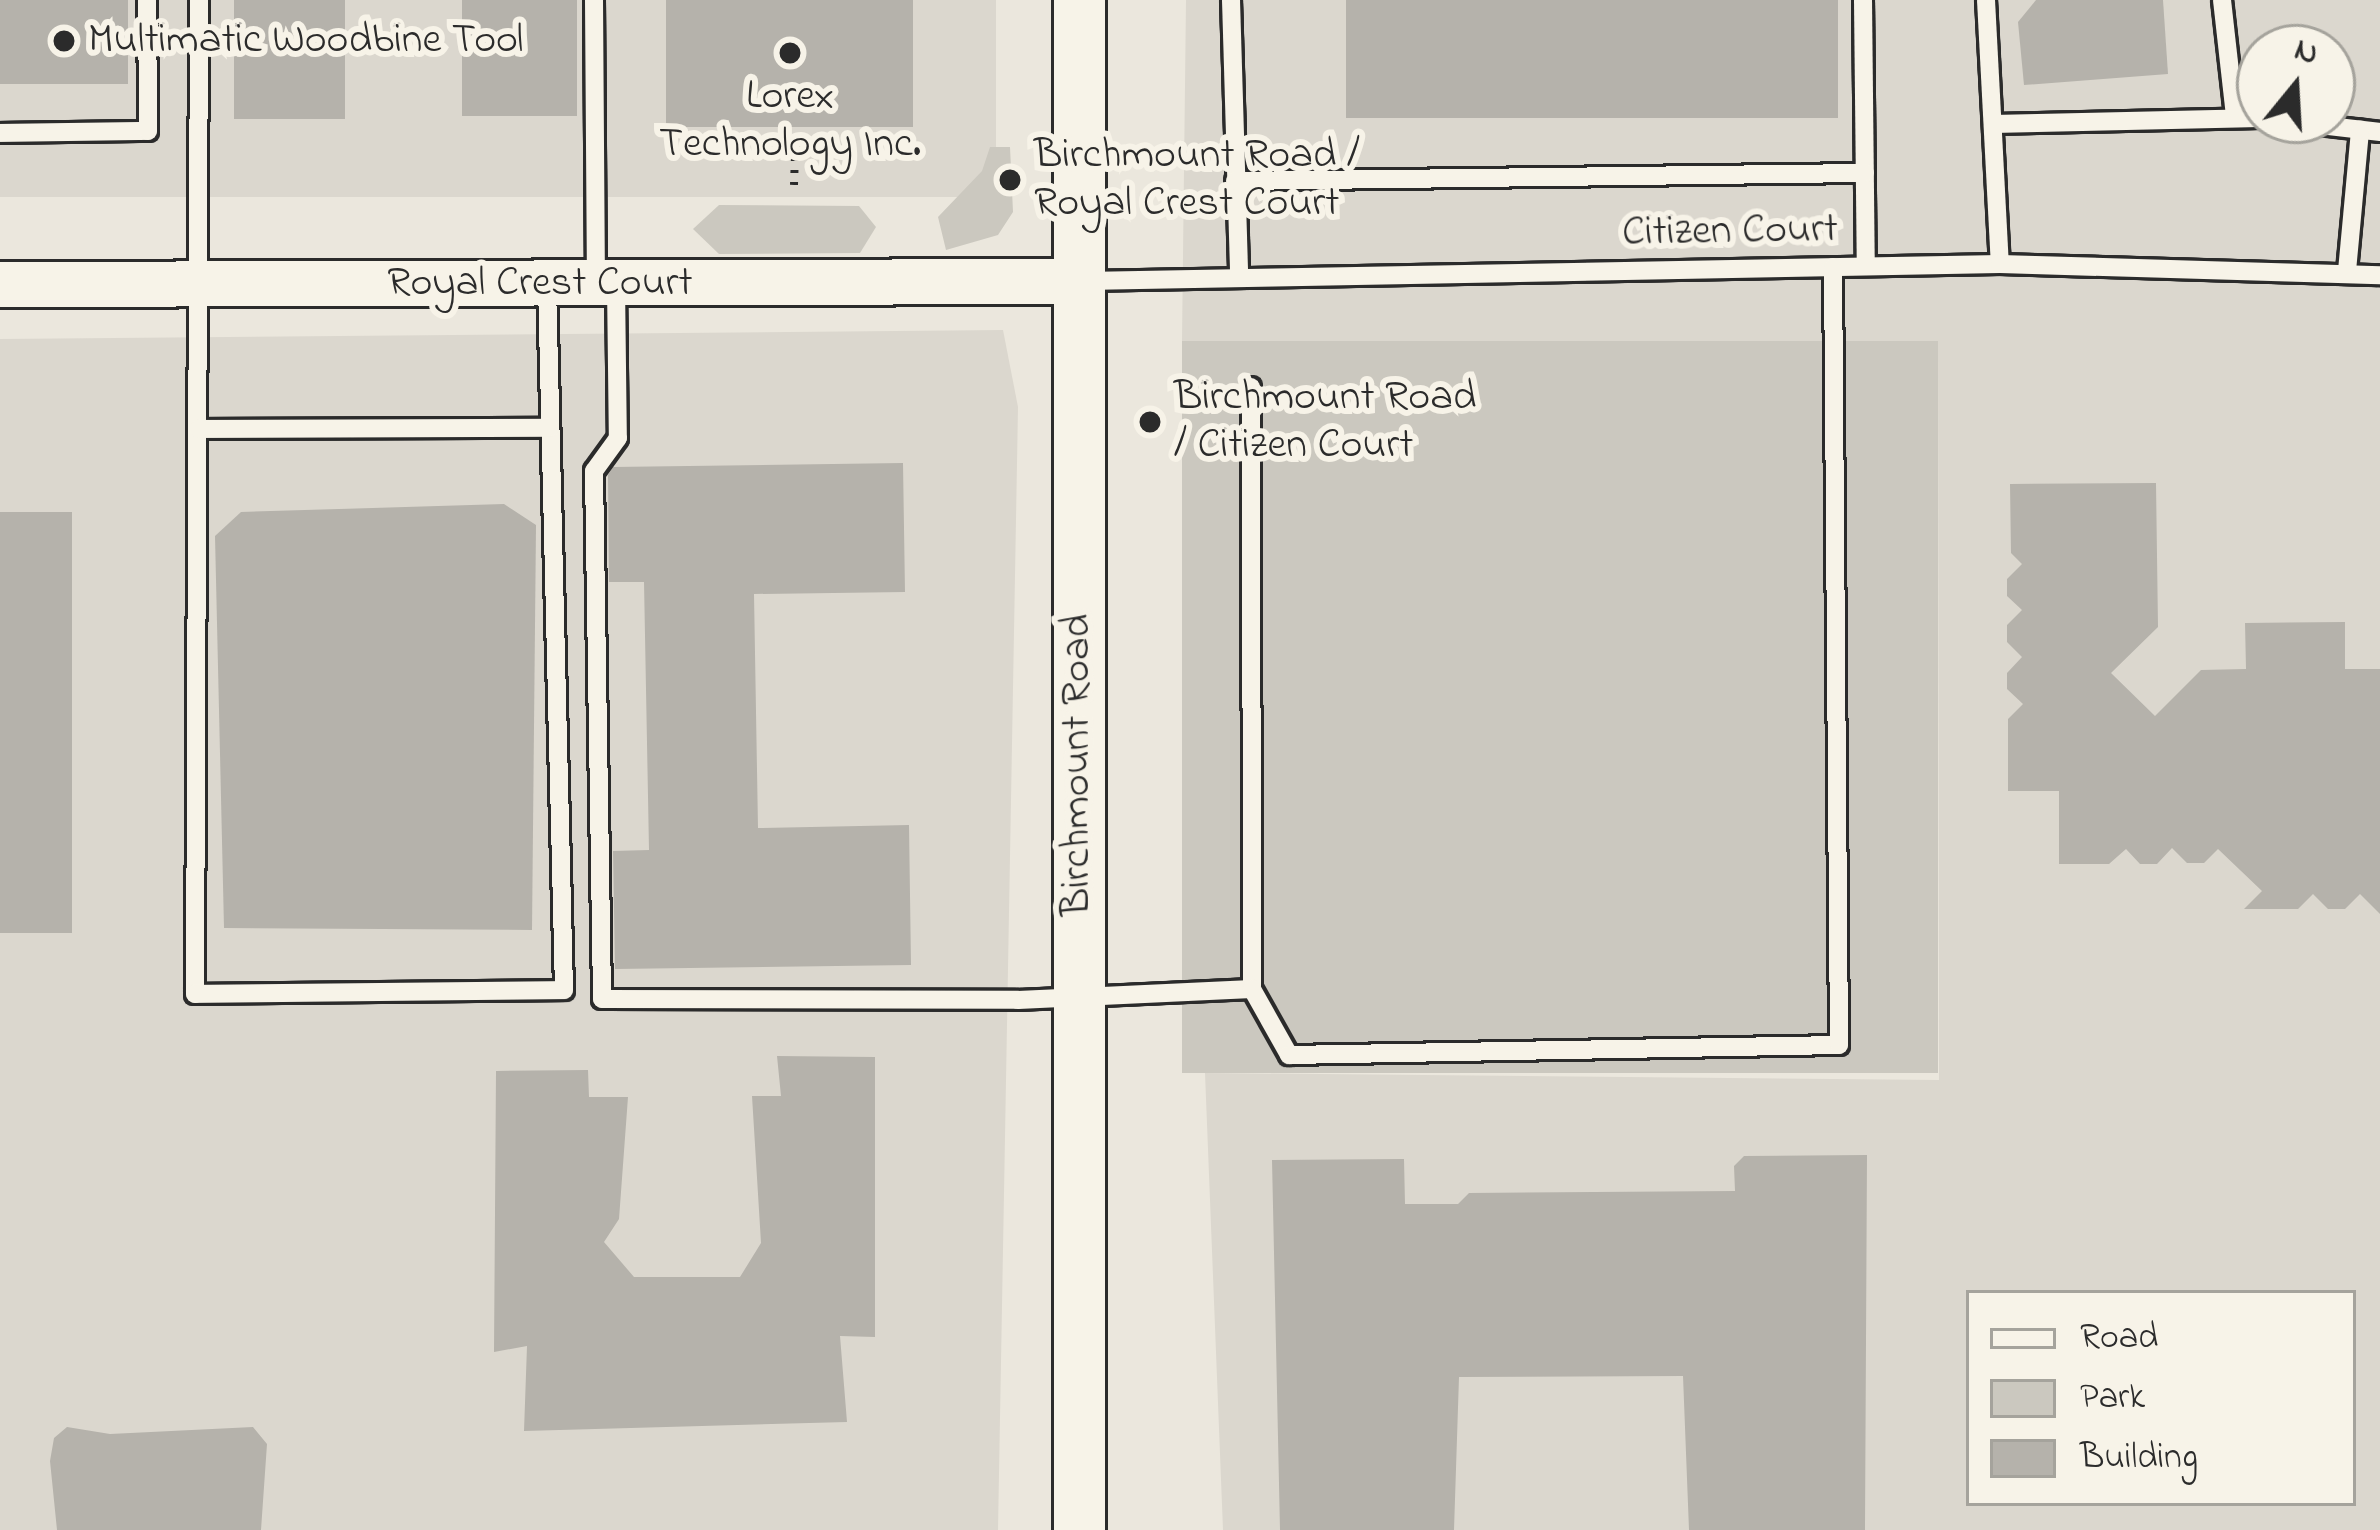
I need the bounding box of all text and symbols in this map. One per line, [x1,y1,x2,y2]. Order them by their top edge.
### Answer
place label: Multimatic Woodbine Tool [88,16,524,66]
north arrow [2236,24,2356,144]
text: N [2288,26,2324,79]
marker: Multimatic Woodbine Tool [51,28,77,54]
marker: Lorex Technology Inc. [777,40,803,66]
place label: Lorex Technology Inc. [659,72,921,170]
place label: Birchmount Road / Royal Crest Court [1034,131,1360,230]
marker: Birchmount Road / Royal Crest Court [997,167,1023,193]
street label: Citizen Court [1622,205,1838,259]
street label: Royal Crest Court [387,259,693,309]
place label: Birchmount Road / Citizen Court [1174,373,1476,472]
marker: Birchmount Road / Citizen Court [1137,409,1163,435]
street label: Birchmount Road [1053,614,1103,916]
legend [1966,1290,2356,1506]
text: Road [2080,1312,2158,1365]
text: Park [2080,1372,2145,1425]
text: Building [2080,1432,2198,1485]

